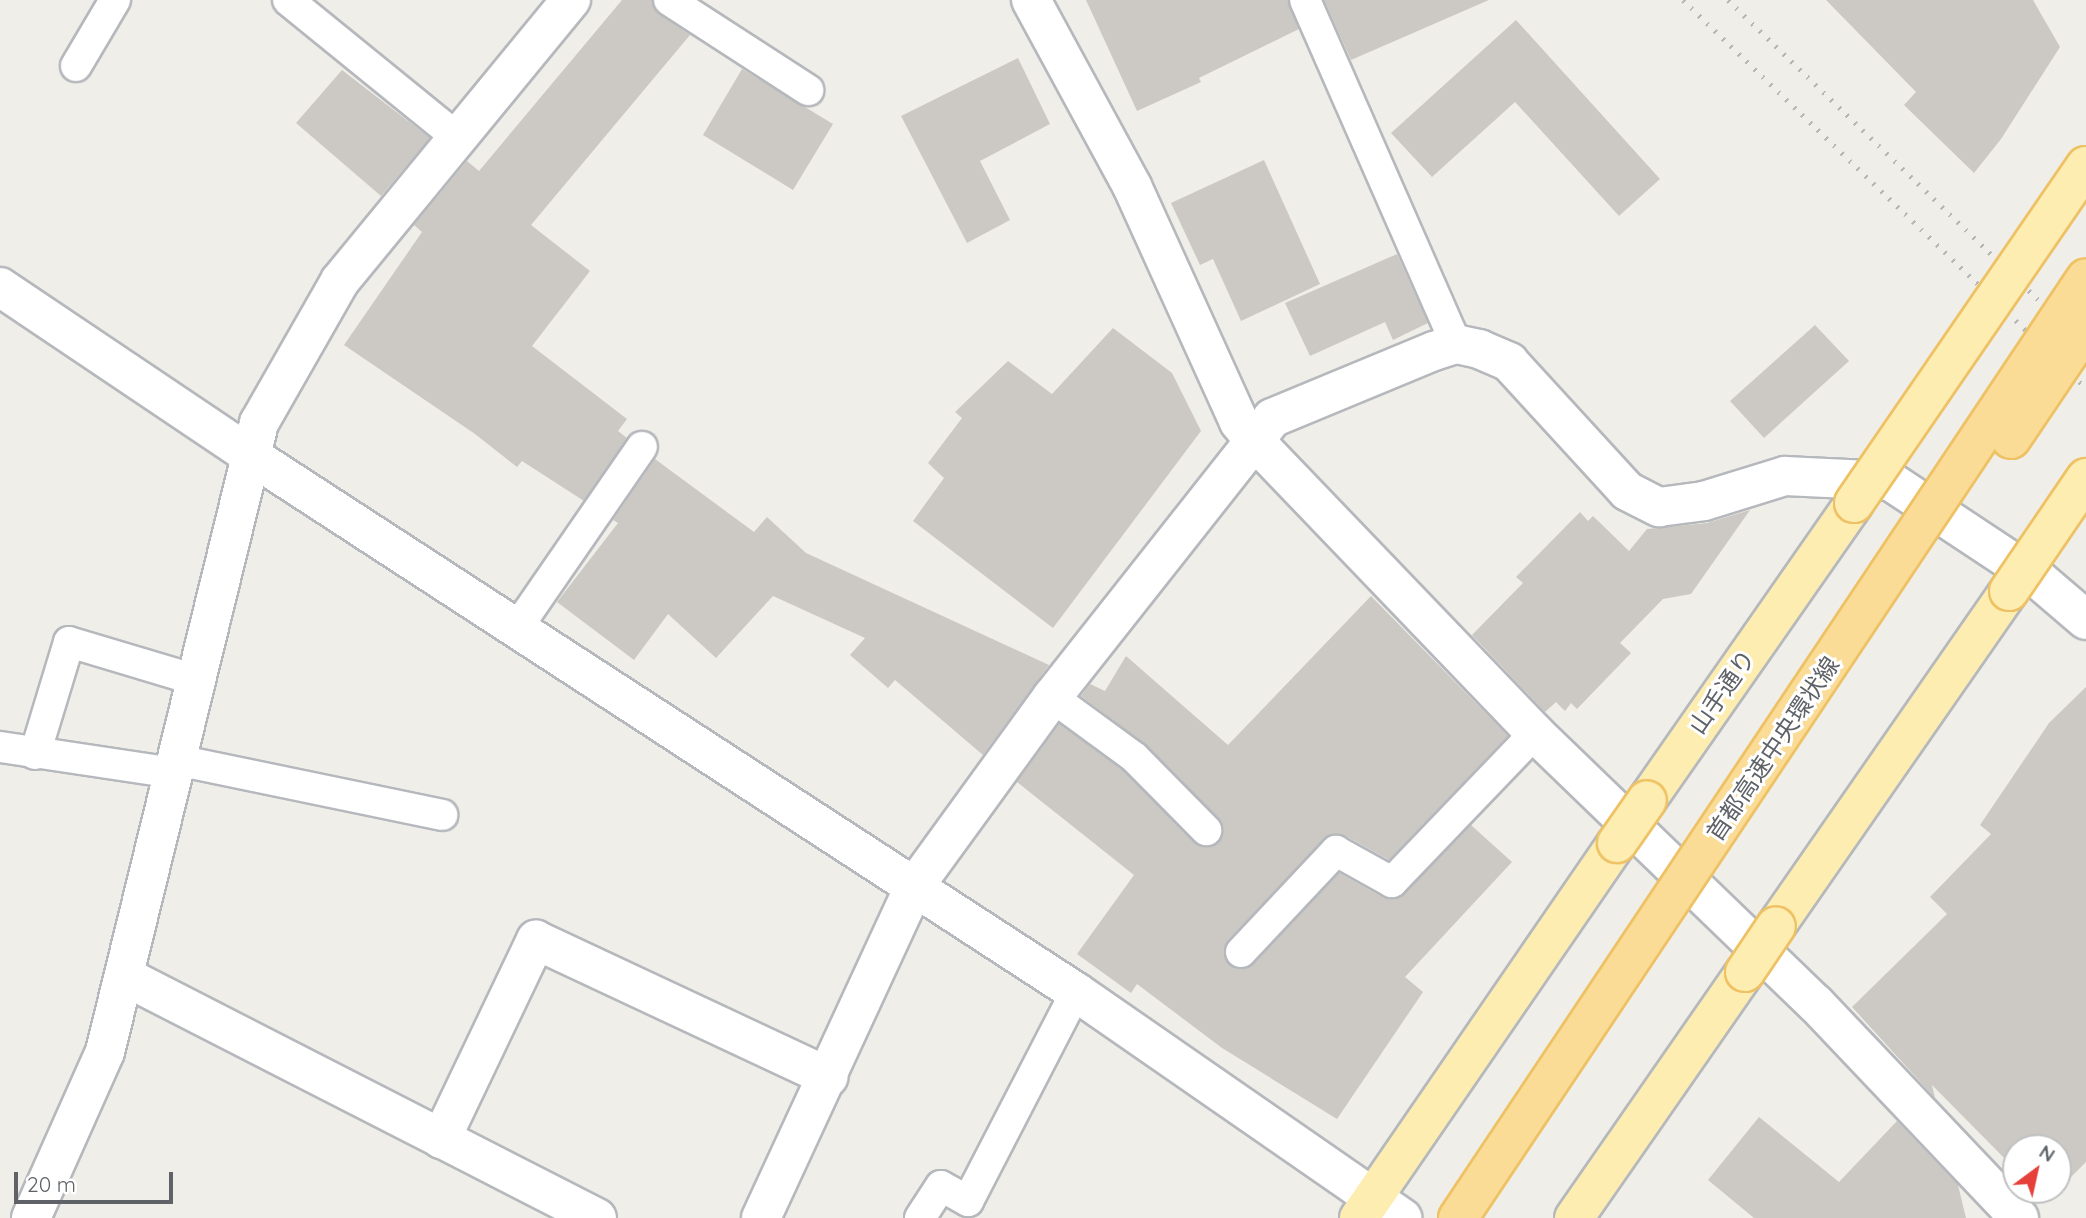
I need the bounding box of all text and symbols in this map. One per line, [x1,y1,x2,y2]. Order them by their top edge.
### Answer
street label: 山手通り [1683,644,1761,740]
street label: 首都高速中央環状線 [1701,651,1845,847]
north arrow [2002,1134,2072,1204]
text: N [2035,1139,2060,1167]
scale bar [18,1158,177,1202]
text: 20 m [27,1171,76,1197]

